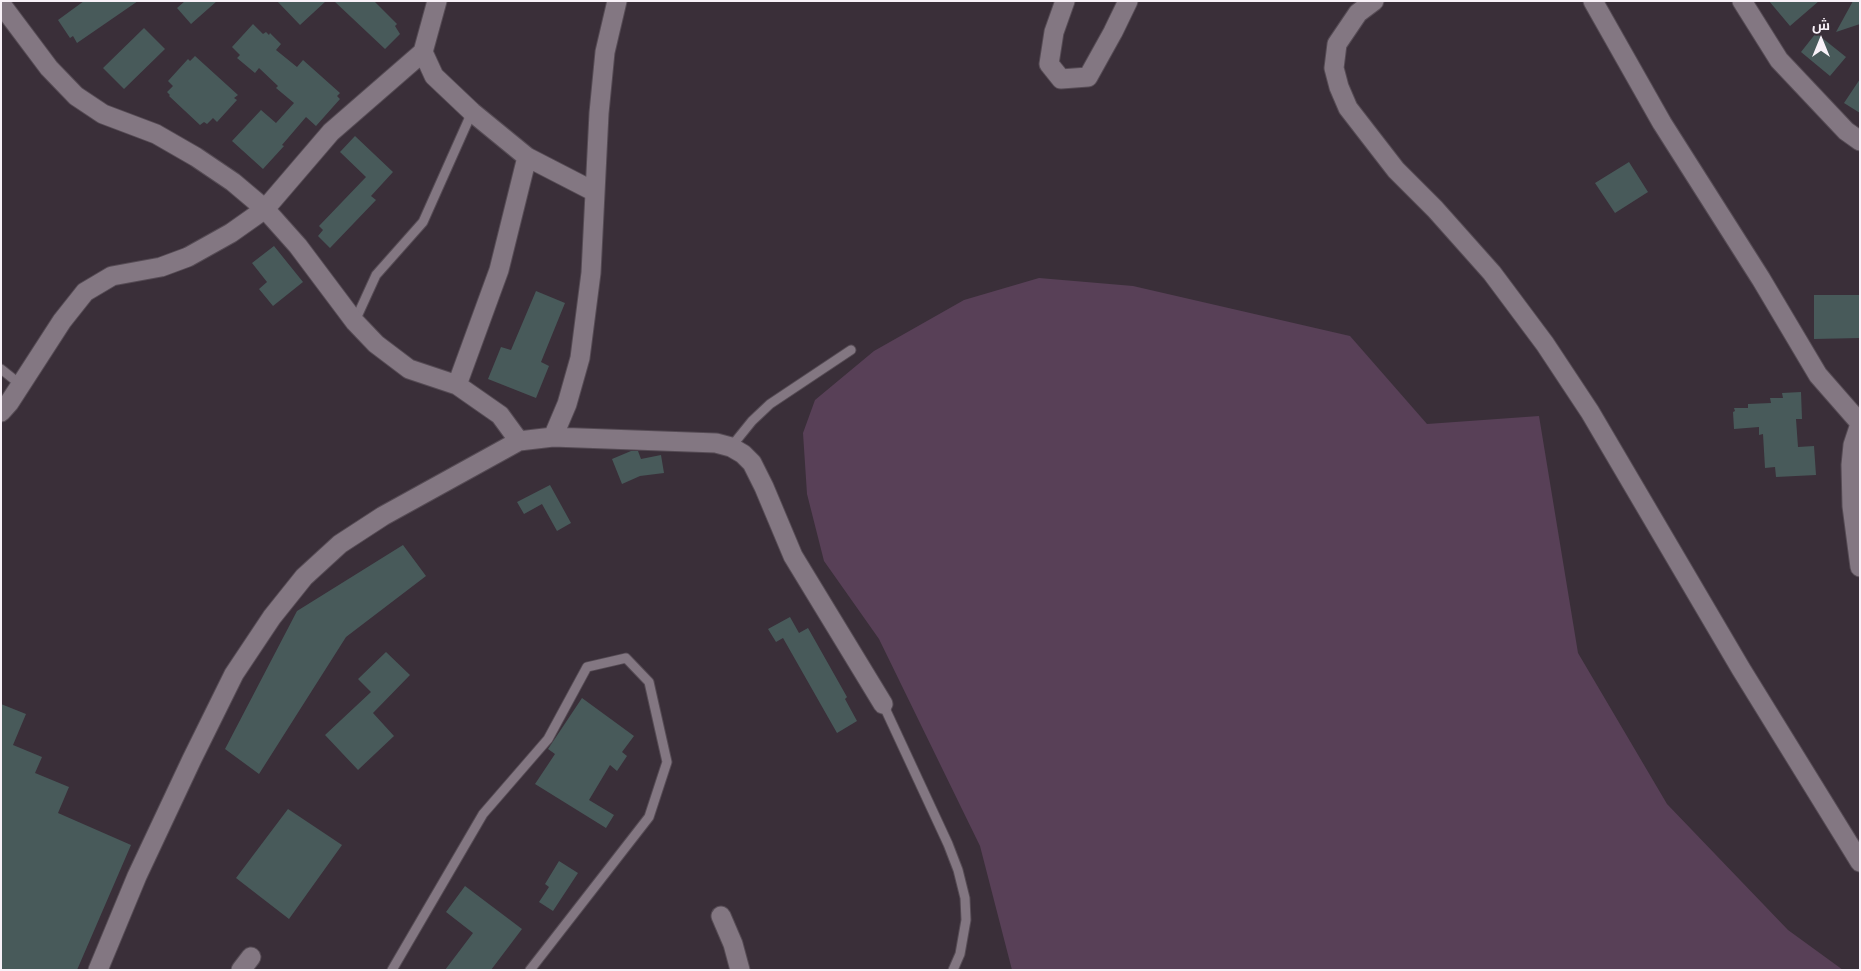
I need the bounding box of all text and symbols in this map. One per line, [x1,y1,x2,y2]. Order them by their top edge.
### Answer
north arrow [1796,15,1846,65]
text: ش [1812,17,1830,33]

